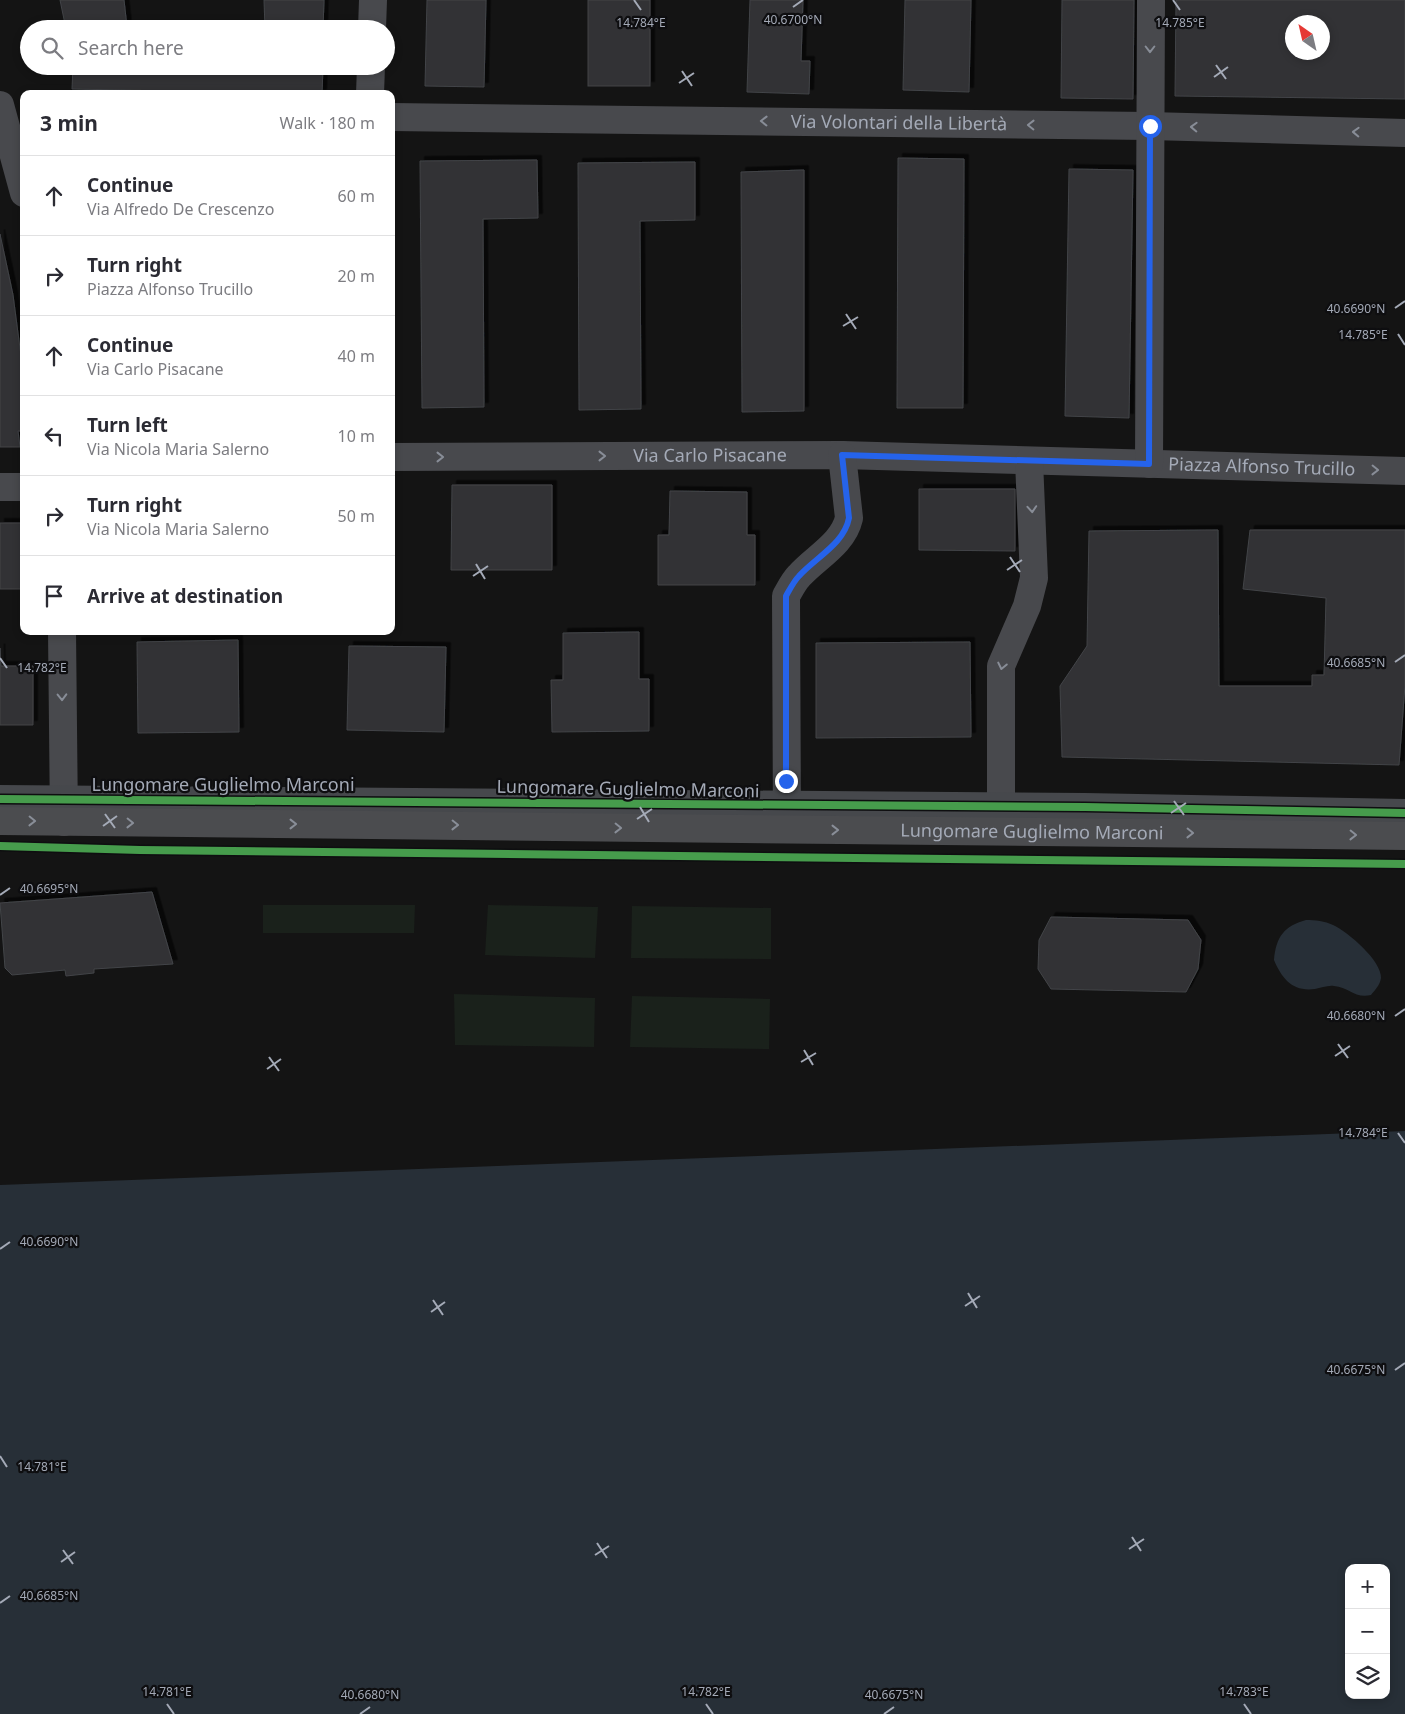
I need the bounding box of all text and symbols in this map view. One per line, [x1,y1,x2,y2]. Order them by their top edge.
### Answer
text: 40.6700°N [764,11,822,28]
text: 14.784°E [616,14,666,31]
text: 14.785°E [1155,14,1205,31]
north arrow [1285,15,1330,60]
search box [20,20,395,75]
icon: search [38,34,66,62]
text: Search here [78,35,184,61]
one-way arrow [1145,45,1155,53]
text: 3 min [40,109,98,137]
street label: Via Volontari della Libertà [791,109,1007,135]
text: Walk · 180 m [280,112,375,134]
route start [1139,115,1162,138]
one-way arrow [760,116,768,127]
one-way arrow [1027,120,1035,130]
one-way arrow [1190,122,1198,133]
one-way arrow [1352,127,1360,137]
text: Continue [87,172,173,198]
icon: ahead [40,182,68,210]
text: 60 m [338,185,375,207]
text: Via Alfredo De Crescenzo [87,198,274,220]
text: Turn right [87,252,182,278]
icon: right [40,262,68,290]
text: 20 m [338,265,375,287]
text: Piazza Alfonso Trucillo [87,278,253,300]
text: 40.6690°N [1327,300,1385,317]
text: 14.785°E [1338,326,1388,343]
text: Continue [87,332,173,358]
icon: ahead [40,342,68,370]
text: 40 m [338,345,375,367]
text: Via Carlo Pisacane [87,358,224,380]
text: Turn left [87,412,168,438]
icon: left [40,422,68,450]
text: 10 m [338,425,375,447]
text: Via Nicola Maria Salerno [87,438,269,460]
street label: Via Carlo Pisacane [633,442,787,467]
one-way arrow [599,451,607,461]
street label: Piazza Alfonso Trucillo [1168,451,1356,481]
one-way arrow [436,452,444,462]
one-way arrow [1371,465,1379,475]
text: Turn right [87,492,182,518]
icon: right [40,502,68,530]
text: 50 m [338,505,375,527]
one-way arrow [1026,505,1037,513]
text: Via Nicola Maria Salerno [87,518,269,540]
icon: arrive [40,582,68,610]
text: Arrive at destination [87,583,283,609]
text: 40.6685°N [1327,654,1385,671]
text: 14.782°E [17,659,67,676]
one-way arrow [998,661,1008,670]
one-way arrow [57,694,67,702]
route end [775,770,798,793]
street label: Lungomare Guglielmo Marconi [91,772,355,796]
street label: Lungomare Guglielmo Marconi [496,774,760,802]
one-way arrow [28,816,36,826]
one-way arrow [126,817,134,828]
street label: Lungomare Guglielmo Marconi [900,818,1164,844]
one-way arrow [289,819,297,829]
one-way arrow [452,820,459,830]
one-way arrow [614,823,622,833]
one-way arrow [832,825,840,835]
one-way arrow [1186,828,1194,838]
one-way arrow [1349,830,1357,840]
text: 40.6695°N [20,880,78,897]
text: 40.6680°N [1327,1007,1385,1024]
text: 14.784°E [1338,1124,1388,1141]
text: 40.6690°N [20,1233,78,1250]
text: 40.6675°N [1327,1361,1385,1378]
text: 14.781°E [17,1458,67,1475]
map controls [1345,1564,1390,1699]
button: + [1345,1564,1390,1609]
text: 40.6685°N [20,1587,78,1604]
button: − [1345,1609,1390,1654]
button: layers [1345,1654,1390,1699]
text: 14.781°E [142,1683,192,1700]
text: 14.782°E [681,1683,731,1700]
text: 14.783°E [1219,1683,1269,1700]
text: 40.6680°N [341,1686,399,1703]
text: 40.6675°N [865,1686,923,1703]

